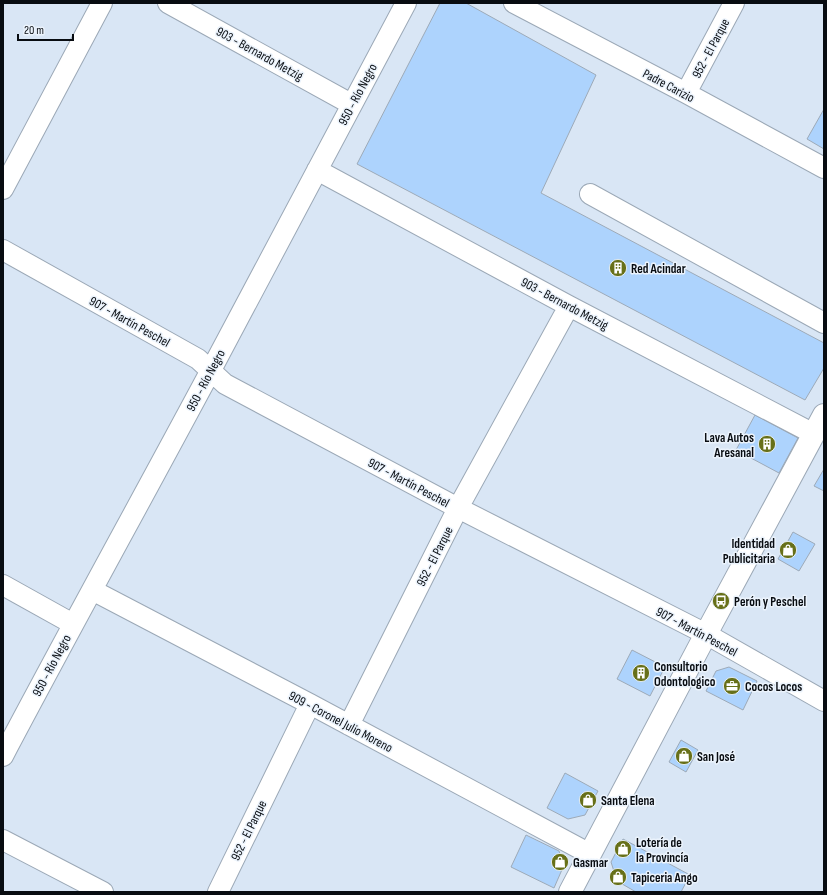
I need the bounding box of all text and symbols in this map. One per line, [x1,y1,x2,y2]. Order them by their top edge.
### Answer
scale bar [18,16,73,42]
street label: 952 - El Parque [689,16,733,81]
text: 20 m [24,23,44,38]
street label: 903 - Bernardo Metzig [213,23,306,84]
street label: 950 - Río Negro [335,61,381,128]
street label: Padre Carizio [640,66,697,106]
building icon: Red Acindar [608,258,628,278]
place label: Red Acindar [631,261,686,277]
street label: 903 - Bernardo Metzig [518,274,611,334]
street label: 907 - Martín Peschel [86,293,173,351]
street label: 950 - Río Negro [183,347,229,414]
place label: Lava Autos Aresanal [704,430,754,461]
building icon: Lava Autos Aresanal [757,434,777,454]
street label: 907 - Martín Peschel [365,455,452,511]
street label: 952 - El Parque [413,524,457,589]
place label: Identidad Publicitaria [723,536,775,567]
shop icon: Identidad Publicitaria [778,540,798,560]
bus stop icon: Perón y Peschel [711,591,731,611]
place label: Perón y Peschel [734,594,806,610]
street label: 907 - Martín Peschel [653,604,740,660]
street label: 950 - Río Negro [29,632,75,699]
place label: Consultorio Odontologico [654,659,716,690]
building icon: Consultorio Odontologico [631,663,651,683]
office icon: Cocos Locos [722,676,742,696]
place label: Cocos Locos [745,679,802,695]
street label: 909 - Coronel Julio Moreno [286,688,395,756]
shop icon: San José [674,746,694,766]
place label: San José [697,749,736,765]
shop icon: Santa Elena [578,790,598,810]
place label: Santa Elena [601,793,655,809]
street label: 952 - El Parque [227,798,270,863]
place label: Lotería de la Provincía [636,835,689,866]
shop icon: Lotería de la Provincía [613,839,633,859]
shop icon: Gasmar [550,852,570,872]
place label: Gasmar [573,855,608,871]
shop icon: Tapiceria Ango [608,867,628,887]
place label: Tapiceria Ango [631,870,698,886]

